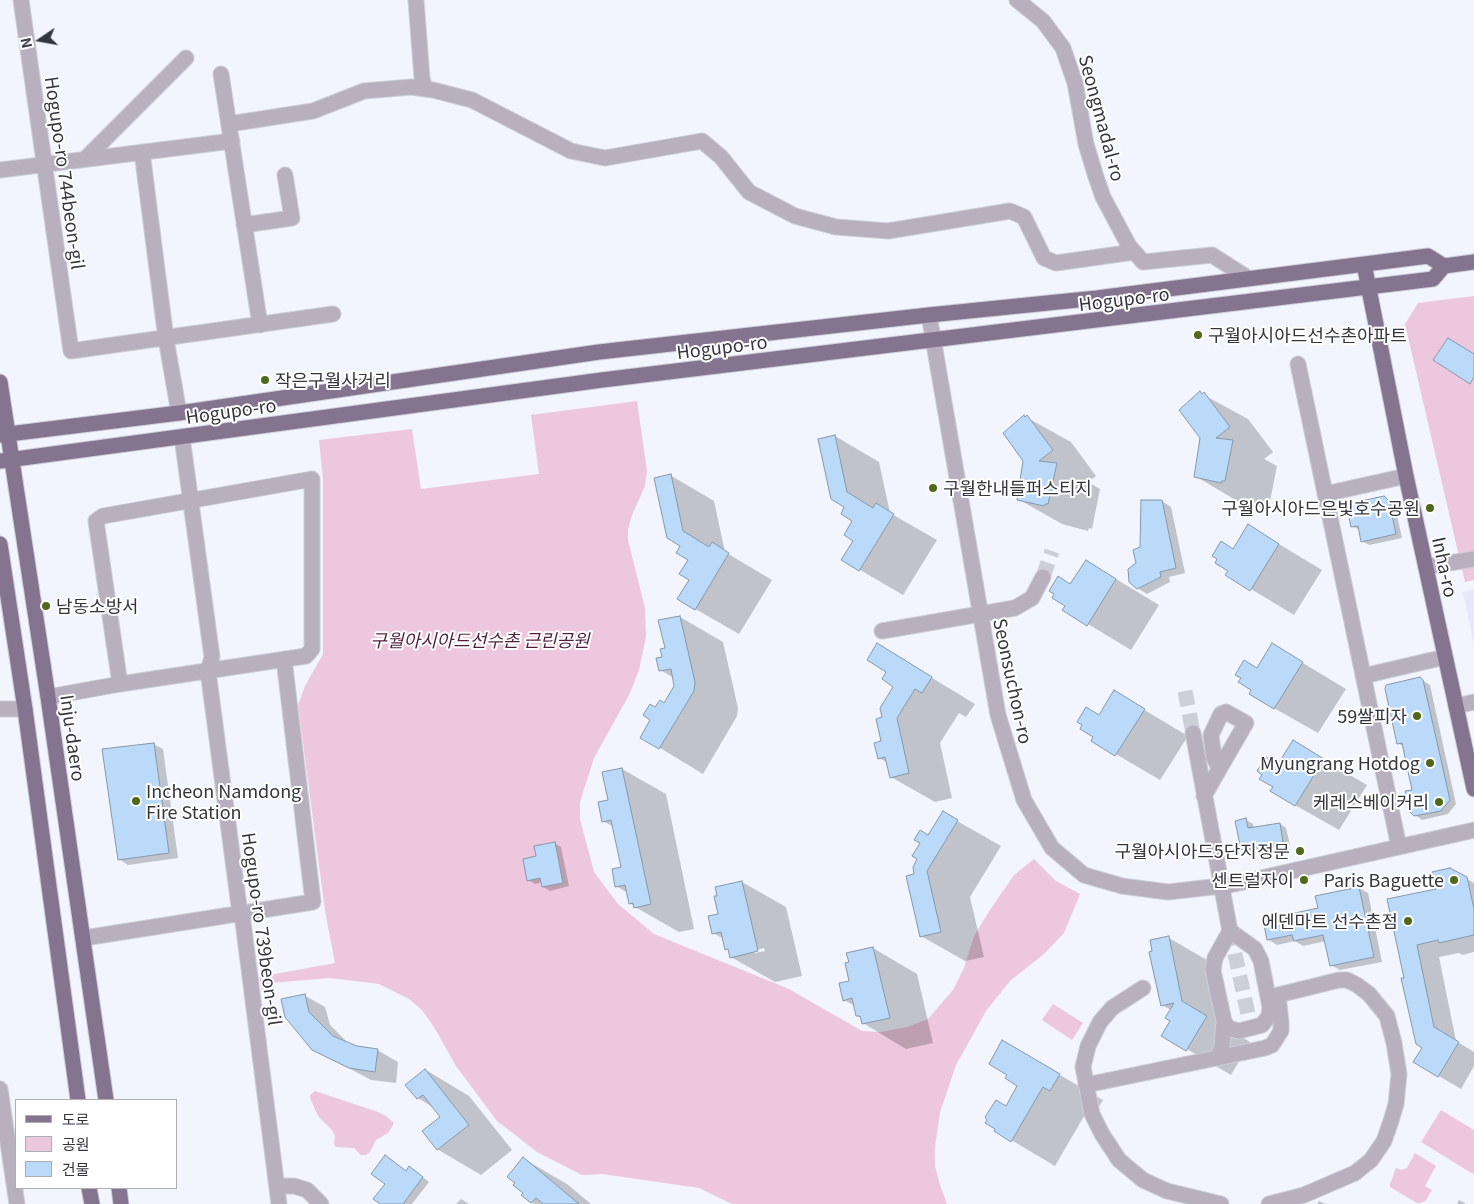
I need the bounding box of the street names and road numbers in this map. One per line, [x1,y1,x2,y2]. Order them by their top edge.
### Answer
street label: Seongmadal-ro [1075,53,1129,183]
street label: Hogupo-ro 744beon-gil [41,75,89,271]
street label: Hogupo-ro [1077,283,1171,315]
street label: Hogupo-ro [675,331,769,363]
street label: Hogupo-ro [184,394,278,428]
street label: Inha-ro [1428,535,1462,599]
street label: Seonsuchon-ro [989,616,1037,746]
street label: Inju-daero [56,693,90,783]
street label: Hogupo-ro 739beon-gil [238,831,286,1027]

